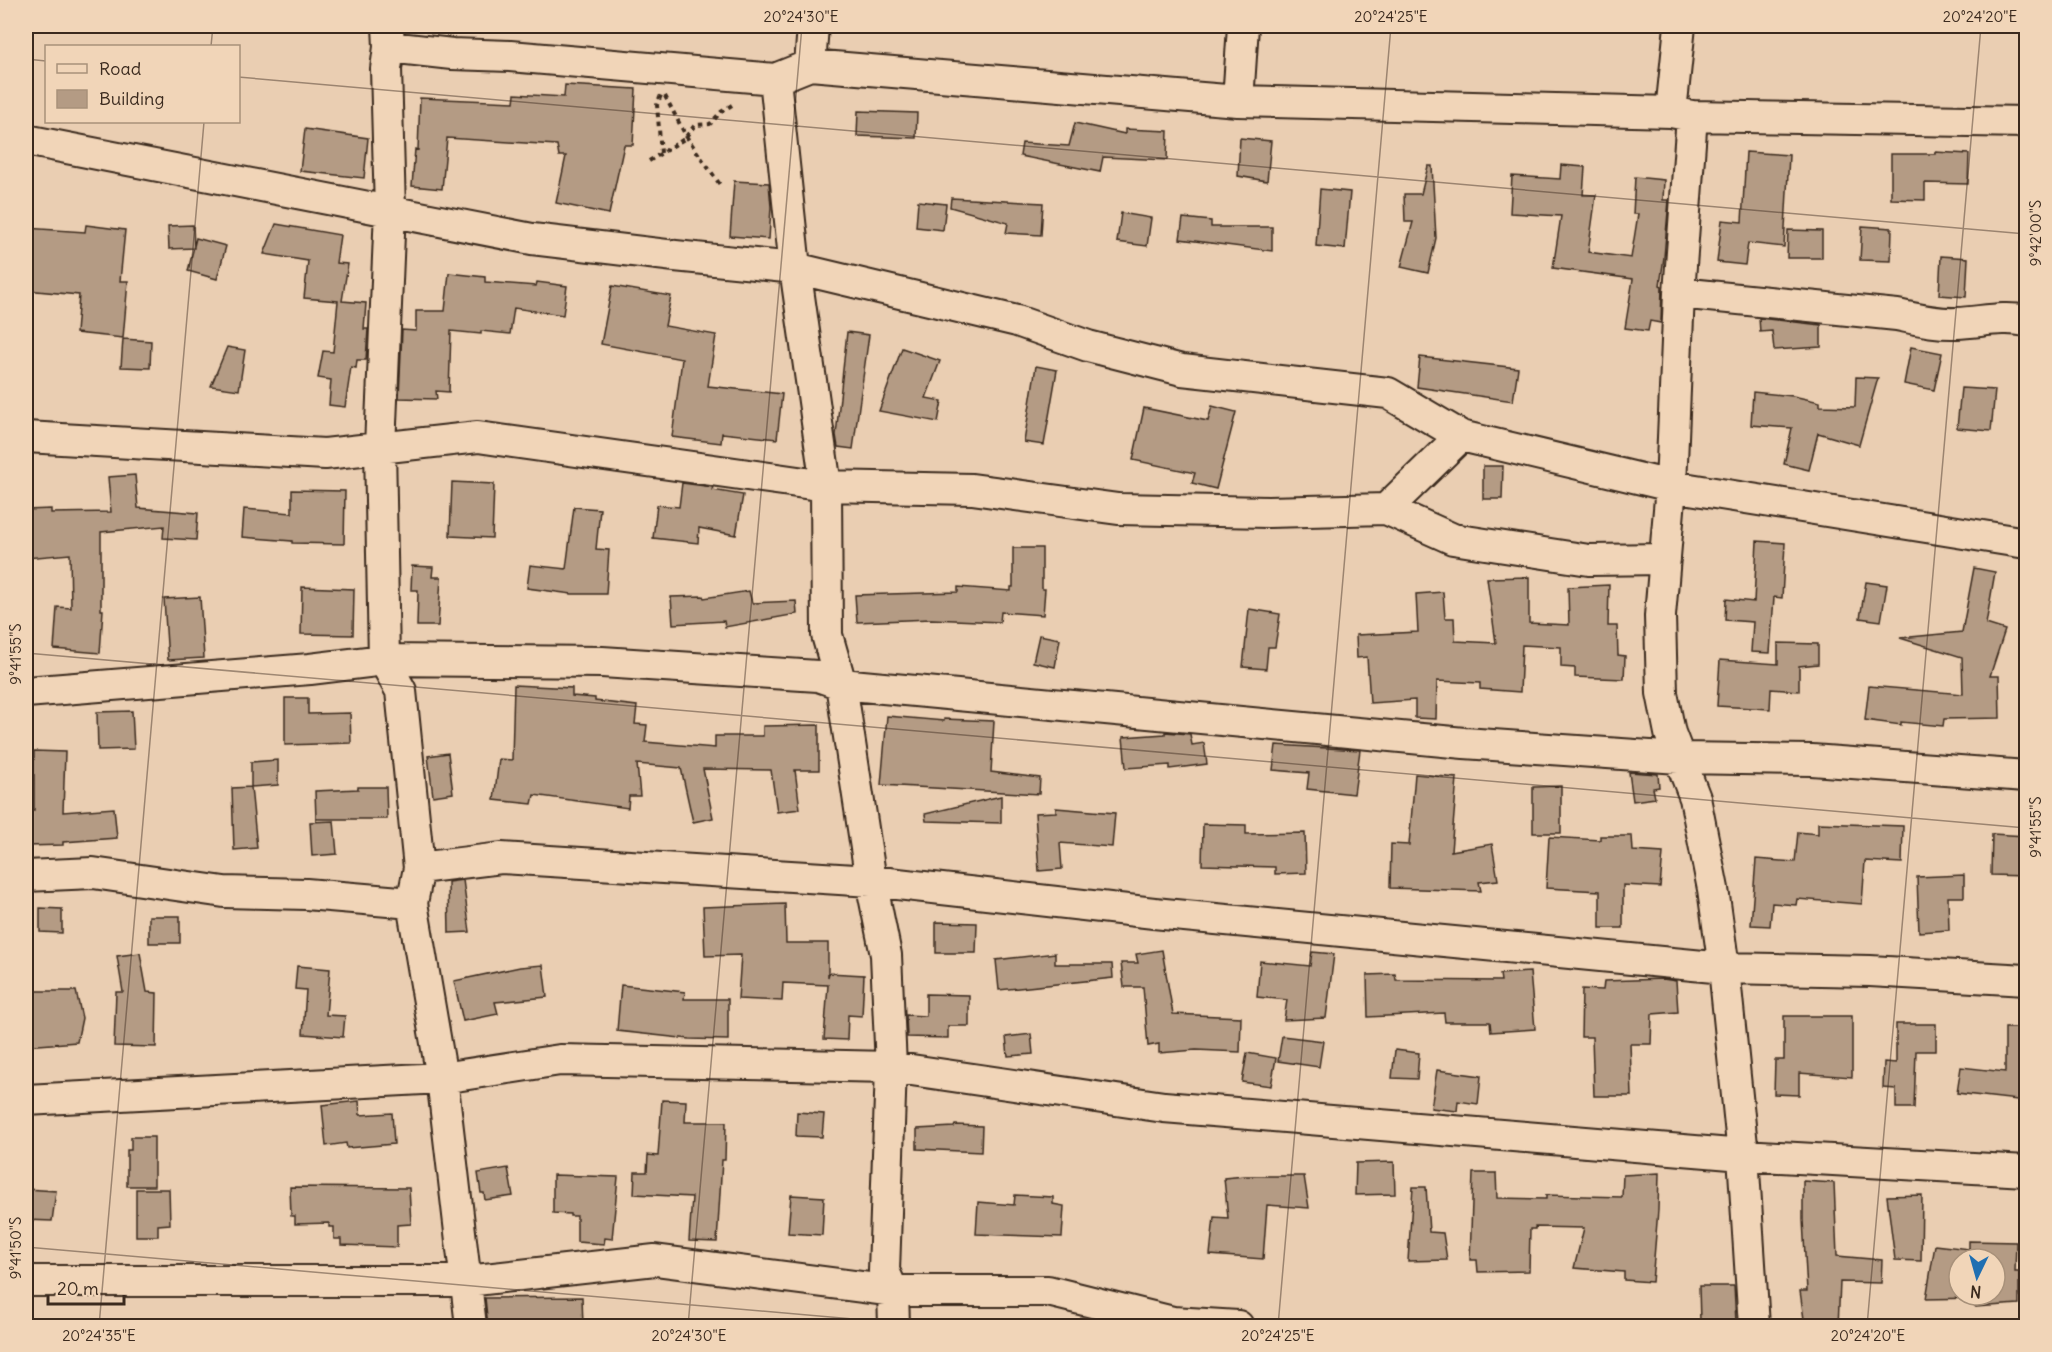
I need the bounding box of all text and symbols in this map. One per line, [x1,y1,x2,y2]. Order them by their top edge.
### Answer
text: 20°24'30"E [764,7,839,26]
text: 20°24'25"E [1354,7,1428,26]
text: 20°24'20"E [1943,7,2018,26]
legend [45,45,240,123]
text: Road [99,57,142,80]
text: Building [99,87,164,110]
text: 9°42'00"S [2026,200,2045,266]
text: 9°41'55"S [6,623,25,685]
text: 9°41'55"S [2026,796,2045,858]
text: 9°41'50"S [6,1217,25,1279]
north arrow [1947,1247,2007,1307]
scale bar [48,1268,124,1306]
text: 20 m [57,1277,99,1300]
text: N [1969,1281,1982,1302]
text: 20°24'35"E [62,1326,136,1345]
text: 20°24'30"E [652,1326,727,1345]
text: 20°24'25"E [1241,1326,1315,1345]
text: 20°24'20"E [1831,1326,1906,1345]

